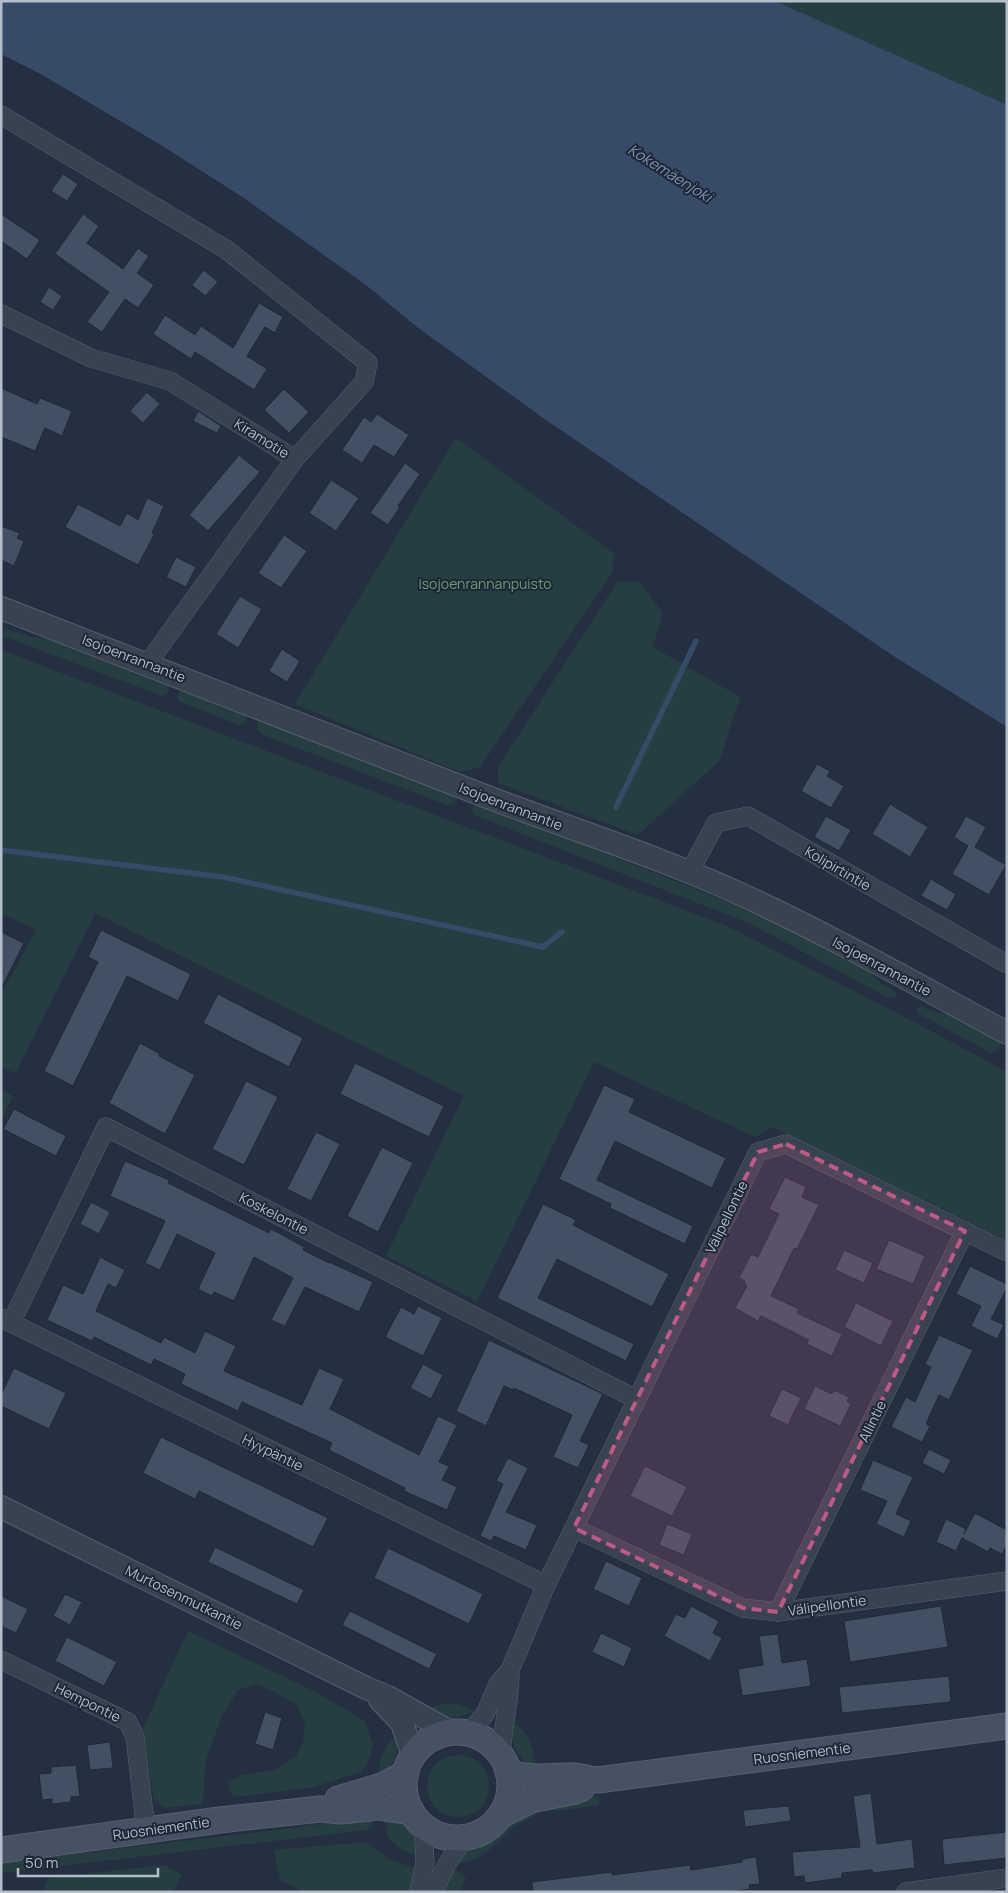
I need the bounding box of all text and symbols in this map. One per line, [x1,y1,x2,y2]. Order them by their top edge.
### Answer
water label: Kokemäenjoki [624,139,718,208]
street label: Kiramotie [231,414,293,462]
park label: Isojoenrannanpuisto [418,574,552,593]
street label: Isojoenrannantie [80,630,188,686]
street label: Isojoenrannantie [457,778,565,834]
street label: Kolipirtintie [801,841,875,895]
street label: Isojoenrannantie [829,932,935,1000]
street label: Välipellontie [700,1177,752,1257]
street label: Koskelontie [236,1187,312,1239]
street label: Allintie [854,1397,890,1445]
street label: Hyypäntie [239,1429,307,1475]
street label: Murtosenmutkantie [122,1560,246,1634]
street label: Välipellontie [787,1590,867,1620]
street label: Hempontie [52,1678,124,1726]
street label: Ruosniementie [752,1738,852,1768]
street label: Ruosniementie [111,1812,211,1844]
scale bar [18,1846,158,1878]
text: 50 m [25,1852,59,1873]

